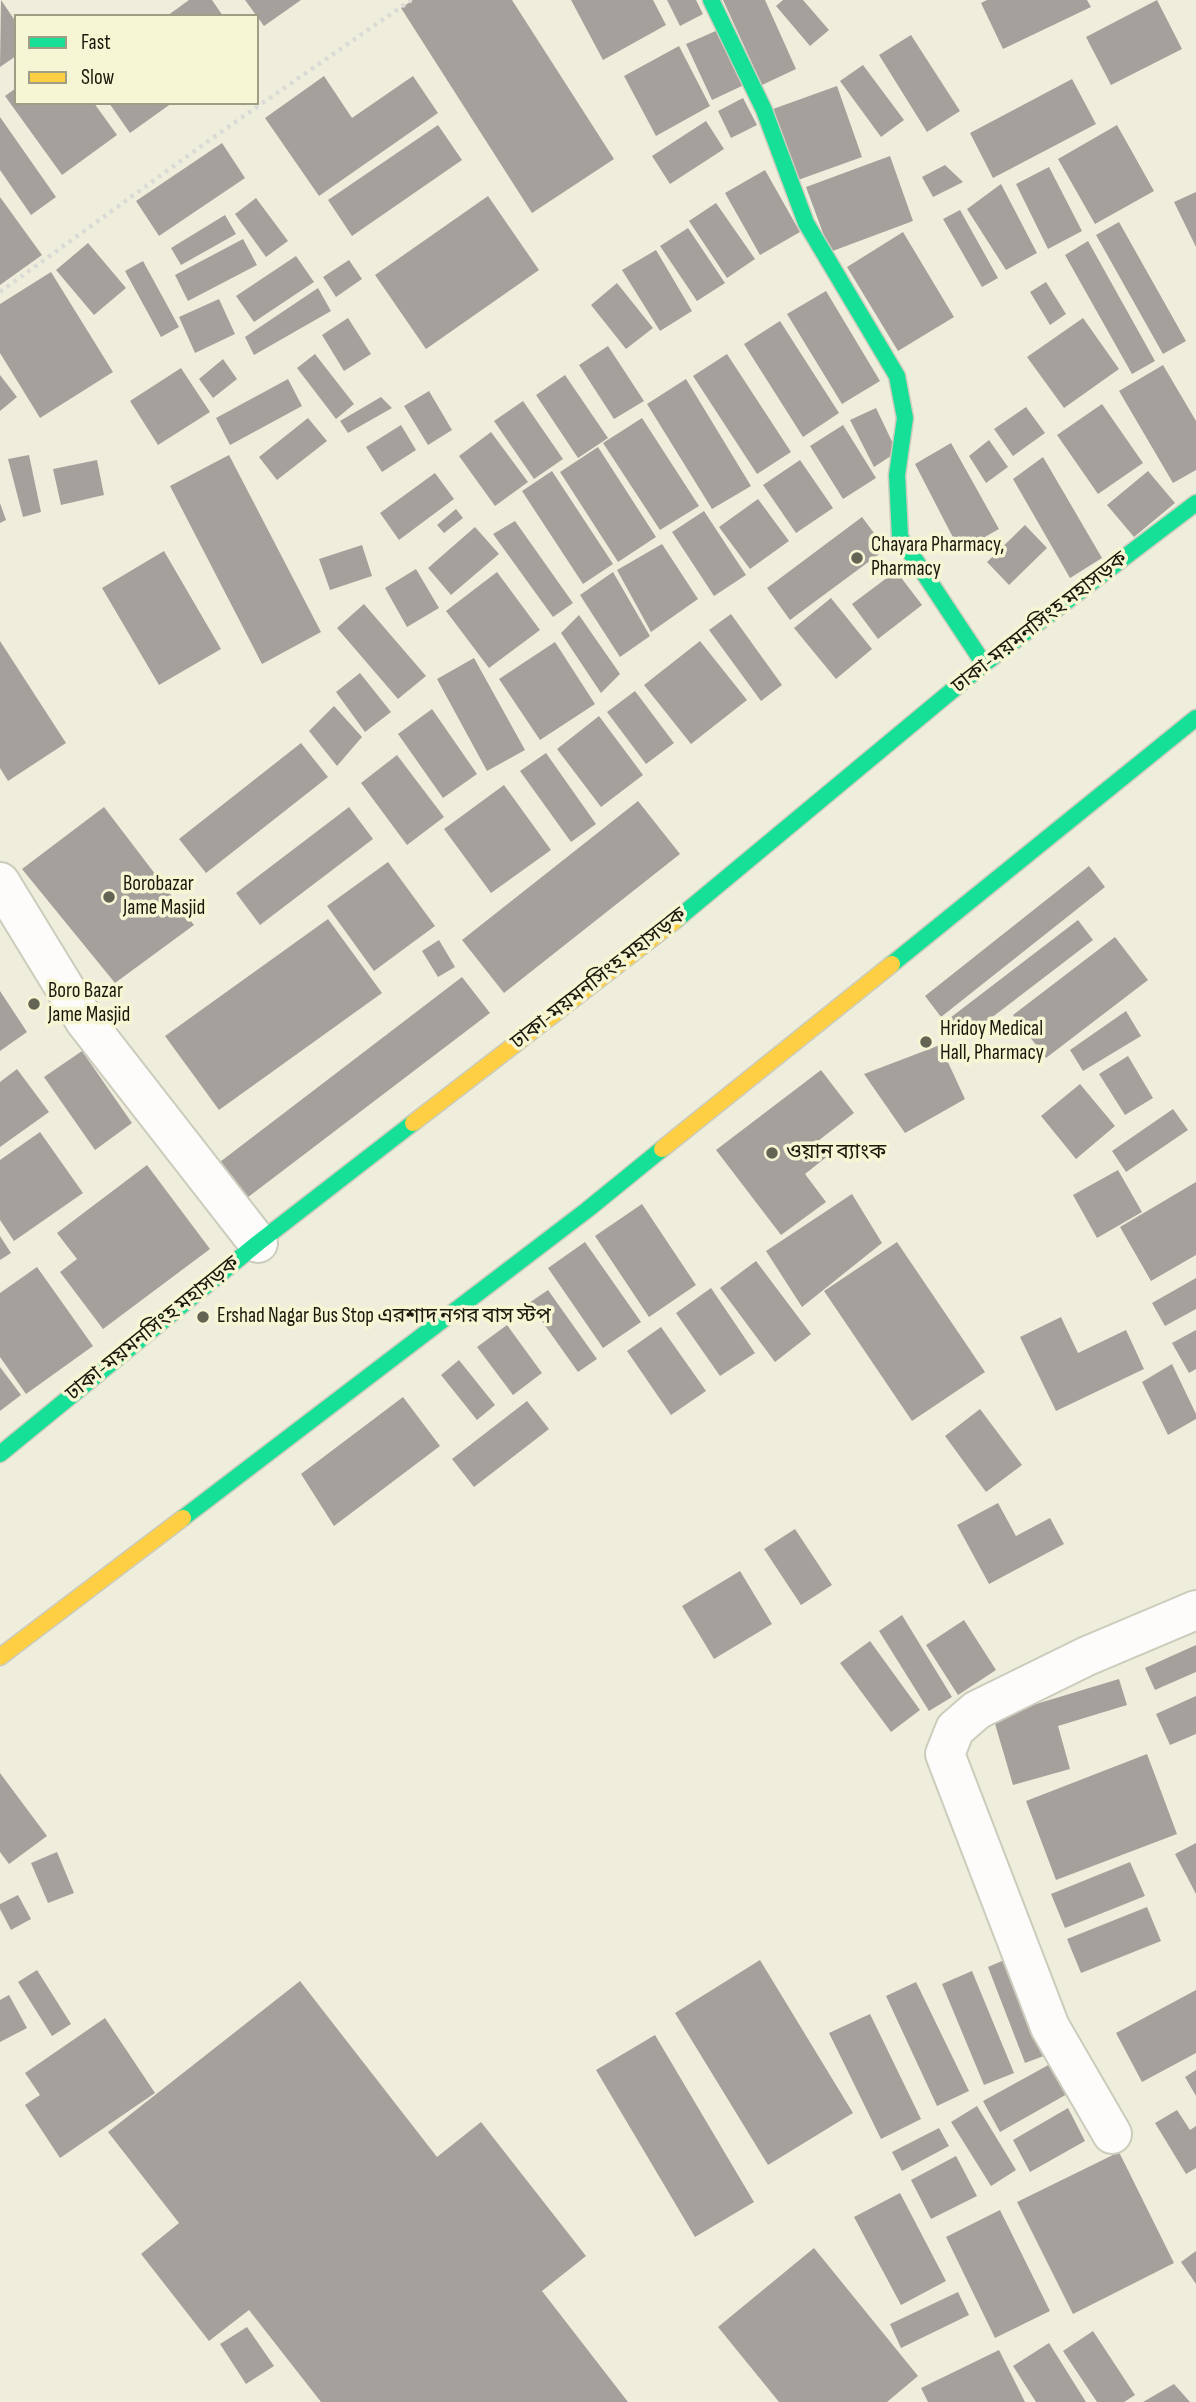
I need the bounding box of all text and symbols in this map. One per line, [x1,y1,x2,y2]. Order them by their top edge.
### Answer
legend [14,14,259,105]
text: Fast [81,30,111,55]
text: Slow [81,65,114,90]
place label: Chayara Pharmacy, Pharmacy [871,533,1004,583]
street label: ঢাকা-ময়মনসিংহ মহাসড়ক [947,547,1133,699]
marker: Chayara Pharmacy, Pharmacy [849,550,865,566]
place label: Borobazar Jame Masjid [123,872,205,922]
marker: Borobazar Jame Masjid [101,889,117,905]
street label: ঢাকা-ময়মনসিংহ মহাসড়ক [506,903,692,1055]
place label: Boro Bazar Jame Masjid [48,979,130,1029]
marker: Boro Bazar Jame Masjid [26,996,42,1012]
place label: Hridoy Medical Hall, Pharmacy [940,1017,1044,1067]
marker: Hridoy Medical Hall, Pharmacy [918,1034,934,1050]
place label: ওয়ান ব্যাংক [786,1140,886,1166]
marker: ওয়ান ব্যাংক [764,1145,780,1161]
street label: ঢাকা-ময়মনসিংহ মহাসড়ক [61,1251,245,1407]
place label: Ershad Nagar Bus Stop এরশাদ নগর বাস স্টপ [217,1304,551,1330]
marker: Ershad Nagar Bus Stop এরশাদ নগর বাস স্টপ [195,1309,211,1325]

